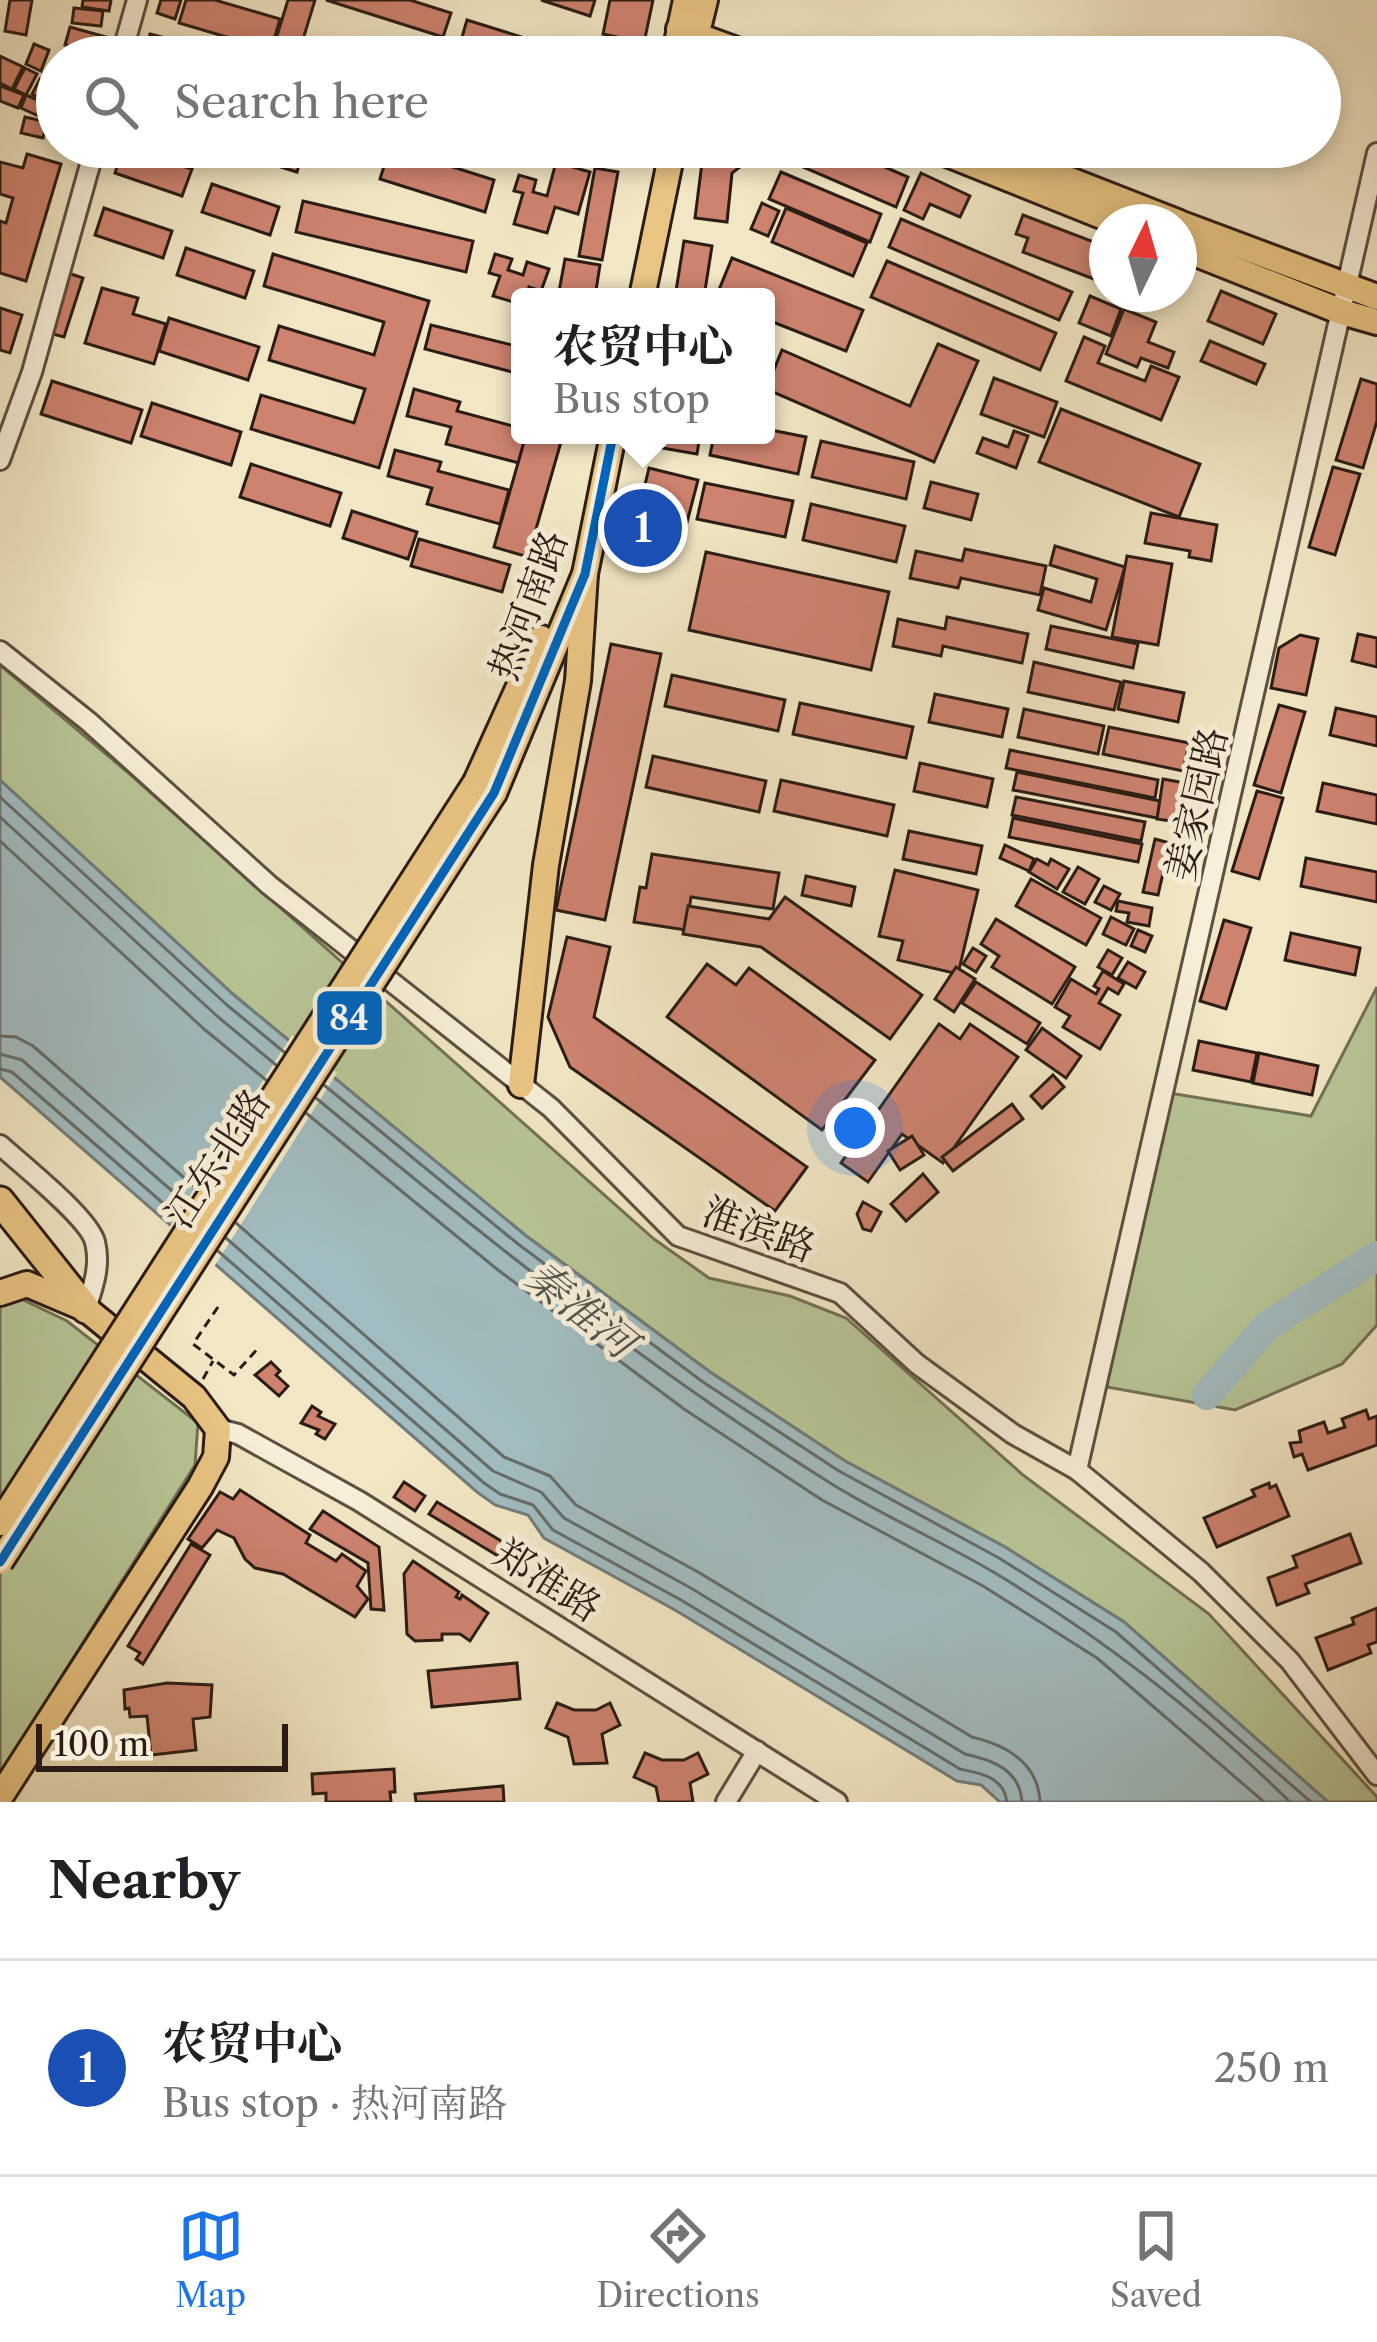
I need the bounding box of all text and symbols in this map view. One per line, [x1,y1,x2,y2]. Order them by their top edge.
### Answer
search box [36,36,1341,168]
icon: search [78,69,144,135]
text: Search here [174,74,429,130]
north arrow [1089,204,1197,312]
popup [511,288,775,444]
text: 农贸中心 [553,318,733,374]
text: Bus stop [553,375,710,423]
pin: 1 [604,483,682,573]
street label: 热河南路 [479,523,577,687]
street label: 姜家园路 [1155,723,1237,885]
line badge: 84 [315,989,384,1047]
text: 84 [329,998,369,1039]
street label: 江东北路 [154,1080,280,1236]
your location [825,1098,885,1158]
street label: 淮滨路 [696,1186,822,1272]
water label: 秦淮河 [516,1249,652,1373]
street label: 郑淮路 [486,1529,610,1631]
scale bar [36,1718,288,1771]
text: 100 m [54,1724,149,1765]
text: Nearby [48,1849,240,1911]
text: 农贸中心 [162,2015,342,2071]
text: 1 [78,2044,96,2092]
text: 250 m [1214,2044,1329,2092]
text: Bus stop · 热河南路 [162,2079,507,2127]
tab: Map [175,2203,246,2316]
tab: Directions [597,2203,760,2316]
tab: Saved [1110,2203,1202,2316]

